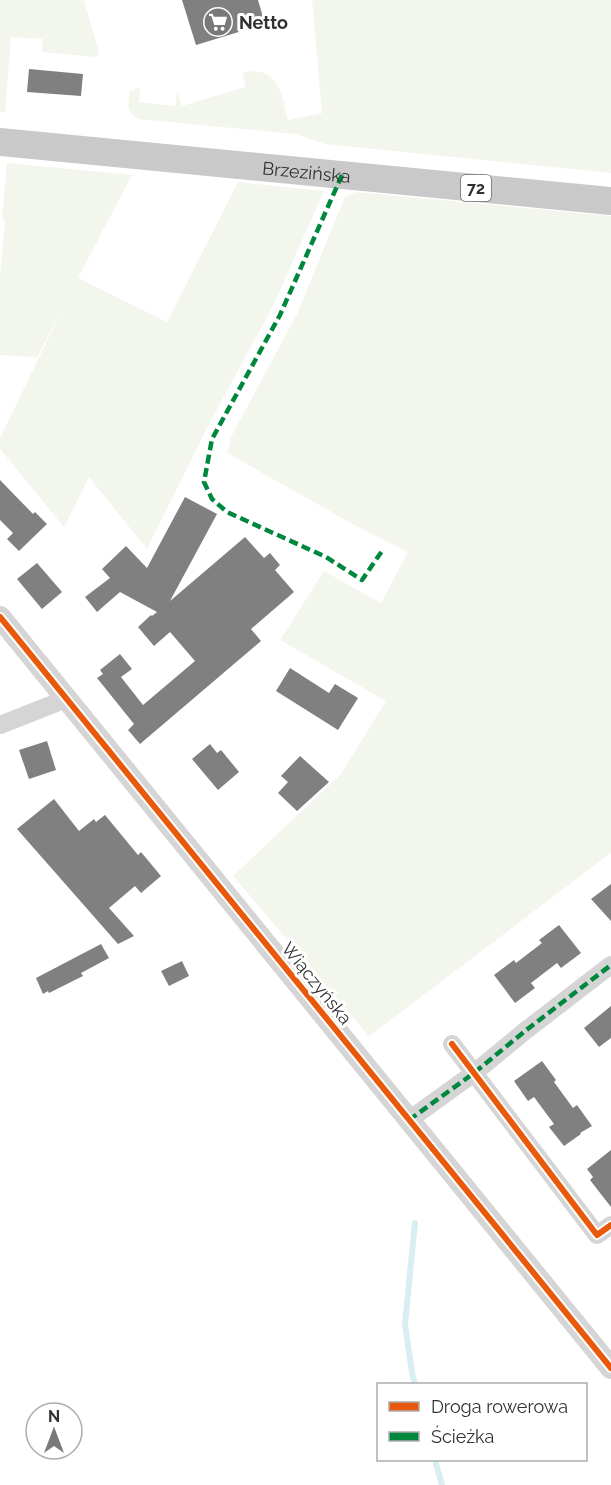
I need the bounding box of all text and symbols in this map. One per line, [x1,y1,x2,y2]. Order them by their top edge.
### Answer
supermarket icon: Netto [202,6,234,38]
place label: Netto [239,12,288,33]
street label: Brzezińska [261,157,352,186]
road number: 72 [461,175,491,201]
street label: Wiączyńska [278,938,356,1028]
legend [377,1383,587,1461]
text: Droga rowerowa [431,1396,568,1417]
north arrow [24,1401,84,1461]
text: N [48,1407,60,1426]
text: Ścieżka [431,1425,494,1447]

